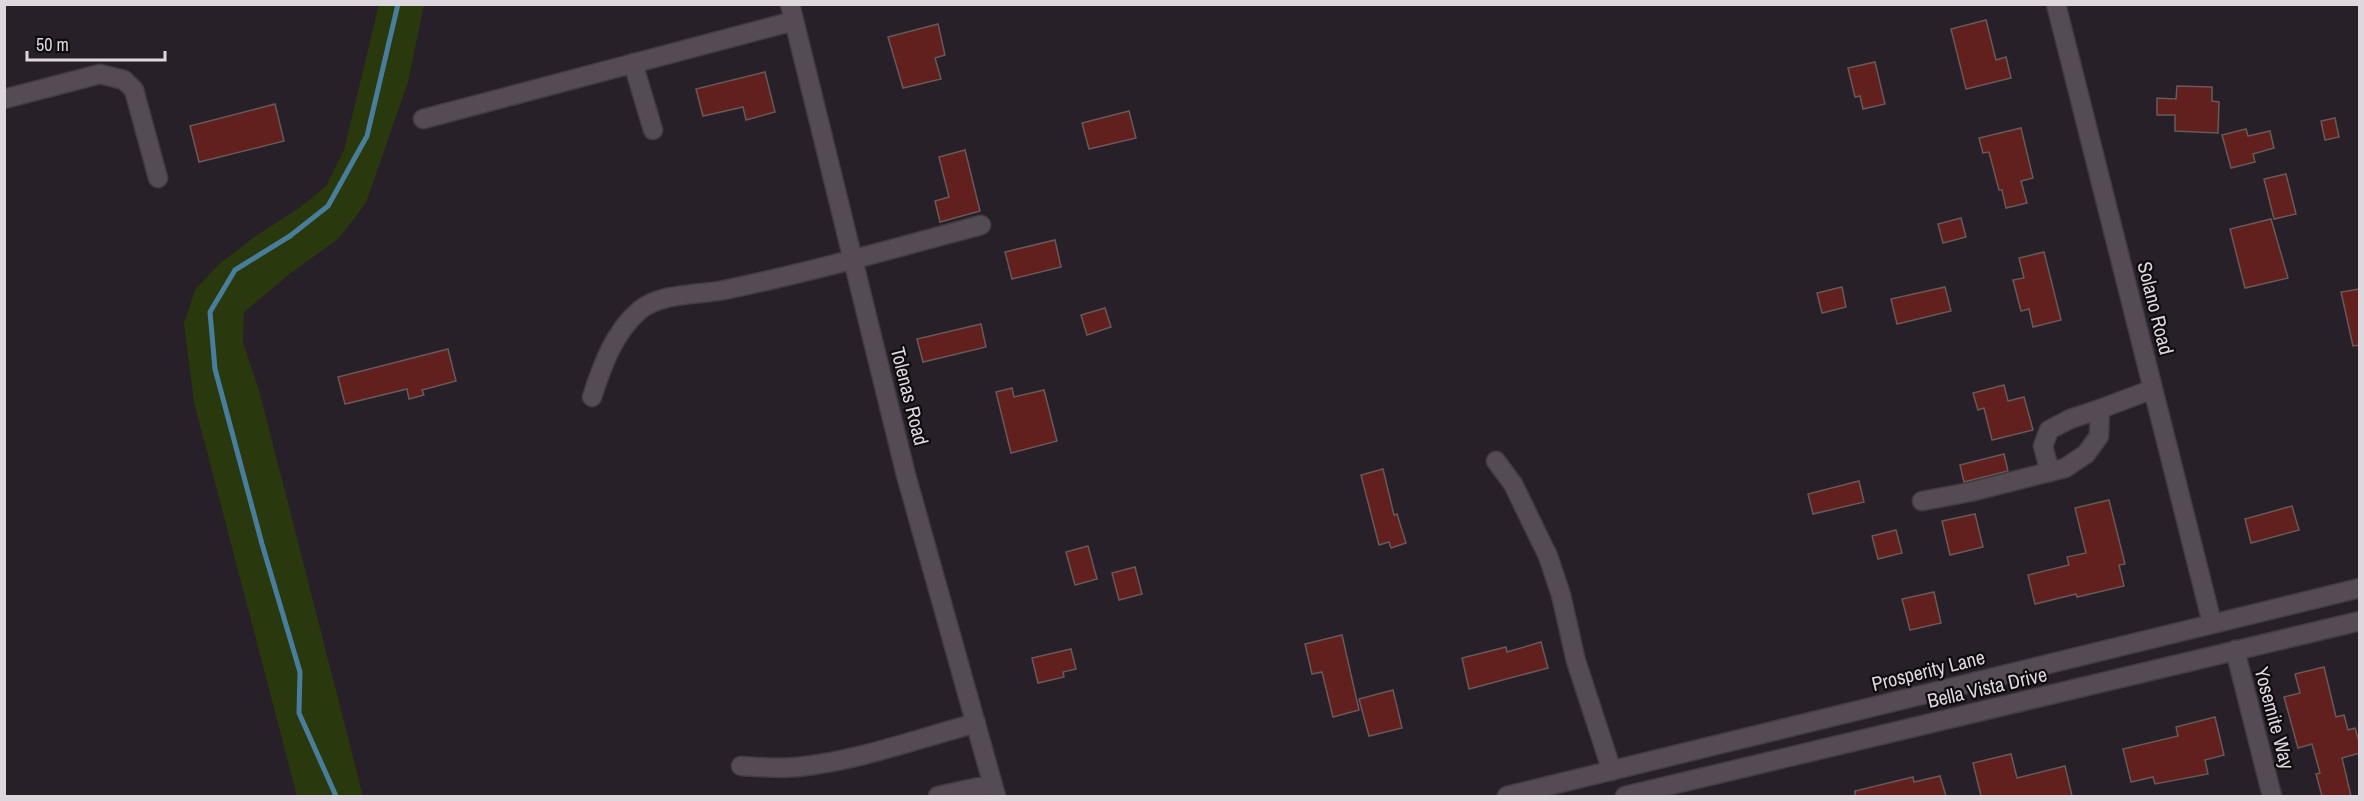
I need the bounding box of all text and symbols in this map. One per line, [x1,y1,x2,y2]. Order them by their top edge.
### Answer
scale bar [27,24,165,62]
text: 50 m [36,32,69,57]
street label: Solano Road [2131,259,2181,357]
street label: Tolenas Road [885,344,935,448]
street label: Prosperity Lane [1869,643,1987,697]
street label: Bella Vista Drive [1925,660,2049,714]
street label: Yosemite Way [2248,664,2302,773]

